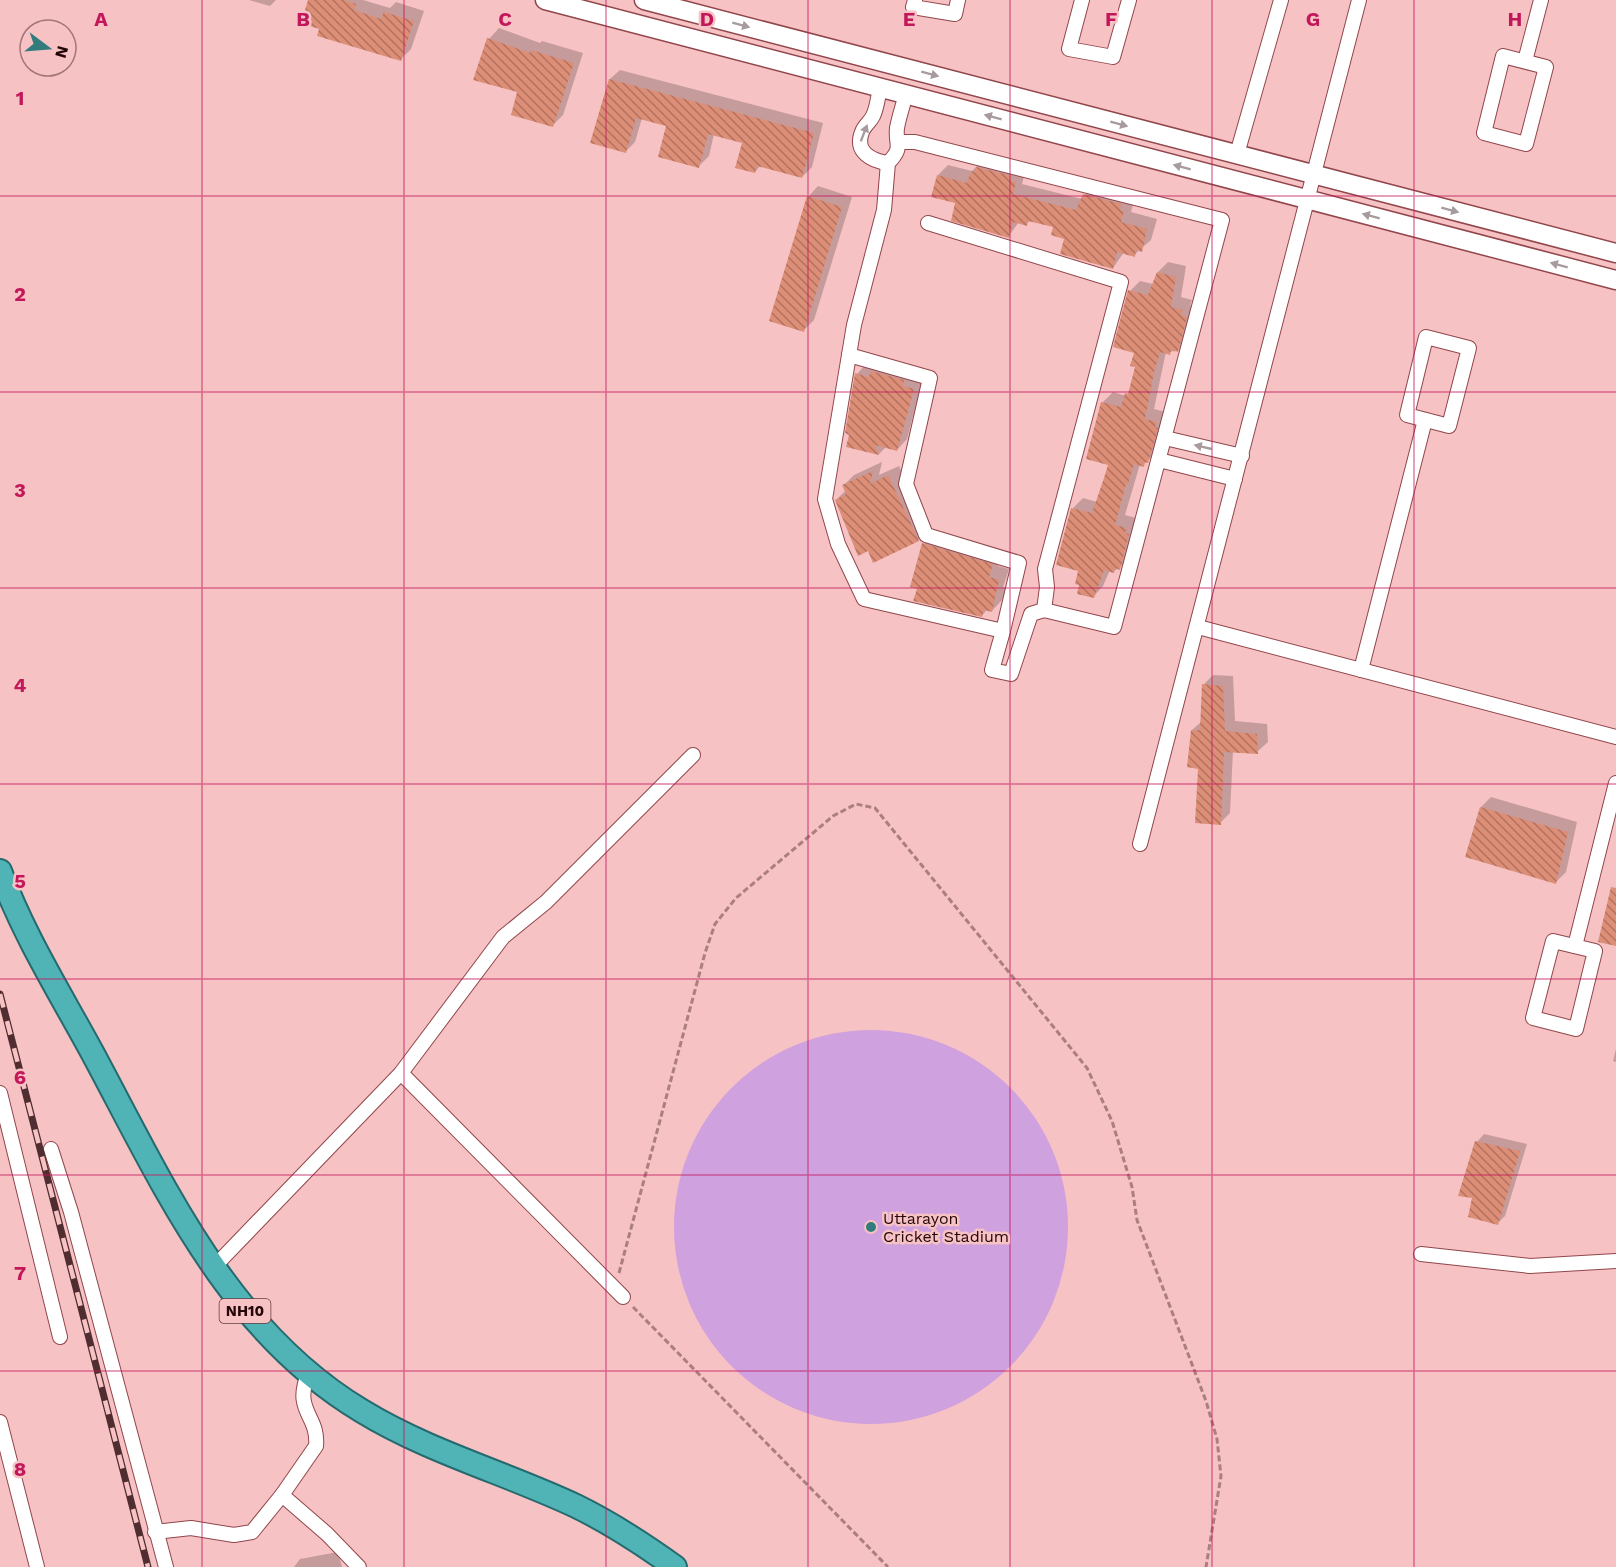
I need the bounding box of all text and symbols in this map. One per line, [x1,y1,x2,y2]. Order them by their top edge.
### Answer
text: A [94,7,108,31]
text: B [296,7,310,31]
text: C [498,7,512,31]
text: D [700,7,714,31]
text: E [903,7,915,31]
text: F [1105,7,1117,31]
text: G [1306,7,1320,31]
text: H [1508,7,1522,31]
north arrow [18,18,78,78]
one-way arrow [732,21,750,31]
text: N [51,44,73,60]
one-way arrow [921,70,939,80]
text: 1 [16,86,24,110]
one-way arrow [984,112,1003,122]
one-way arrow [1110,119,1128,129]
one-way arrow [859,123,869,141]
one-way arrow [1173,161,1191,171]
one-way arrow [1441,205,1459,215]
one-way arrow [1362,211,1380,220]
one-way arrow [1550,260,1569,270]
text: 2 [14,282,26,306]
one-way arrow [1194,441,1213,451]
text: 3 [14,478,26,502]
text: 4 [14,673,27,697]
text: 5 [14,869,26,893]
text: 6 [14,1065,26,1089]
place label: Uttarayon Cricket Stadium [883,1209,1009,1246]
marker: Uttarayon Cricket Stadium [864,1220,878,1234]
text: 7 [14,1261,26,1285]
road number: NH10 [220,1299,270,1323]
text: 8 [14,1457,26,1481]

